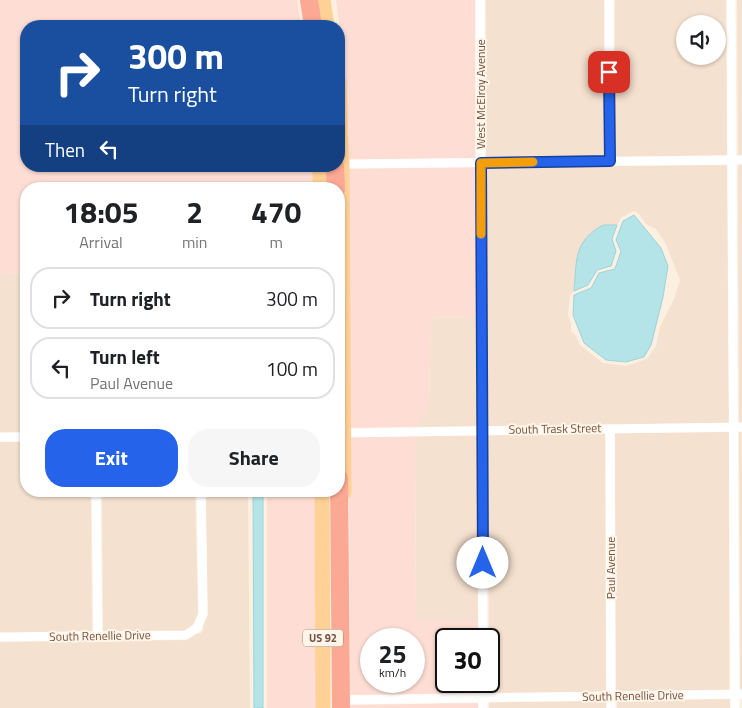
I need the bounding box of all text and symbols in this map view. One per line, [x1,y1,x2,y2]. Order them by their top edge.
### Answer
map controls [676,15,726,65]
button: sound [676,15,726,65]
text: 300 m [128,29,224,83]
street label: West McElroy Avenue [471,39,490,149]
icon: right [45,40,110,105]
pin [588,51,630,93]
icon: arrive [595,58,623,86]
text: Turn right [128,77,217,111]
text: Then [45,135,85,164]
icon: left [95,135,123,163]
text: 18:05 [64,189,138,235]
text: 2 [186,189,203,235]
text: 470 [251,189,301,235]
text: Arrival [79,230,123,254]
text: min [182,230,207,254]
text: m [270,230,283,254]
icon: right [47,284,75,312]
text: Turn right [90,284,171,313]
text: 300 m [266,284,318,313]
text: Turn left [90,342,160,371]
icon: left [47,354,75,382]
text: 100 m [266,354,318,383]
text: Paul Avenue [90,371,173,395]
street label: South Trask Street [508,418,602,439]
button: Exit [45,429,178,487]
button: Share [188,429,320,487]
position arrow [456,536,508,588]
street label: Paul Avenue [601,537,620,599]
street label: South Renellie Drive [49,625,151,646]
speed limit sign: 30 [435,628,500,693]
road number: US 92 [303,630,343,646]
text: 25 [378,635,407,673]
text: km/h [379,663,406,682]
street label: South Renellie Drive [582,685,684,706]

